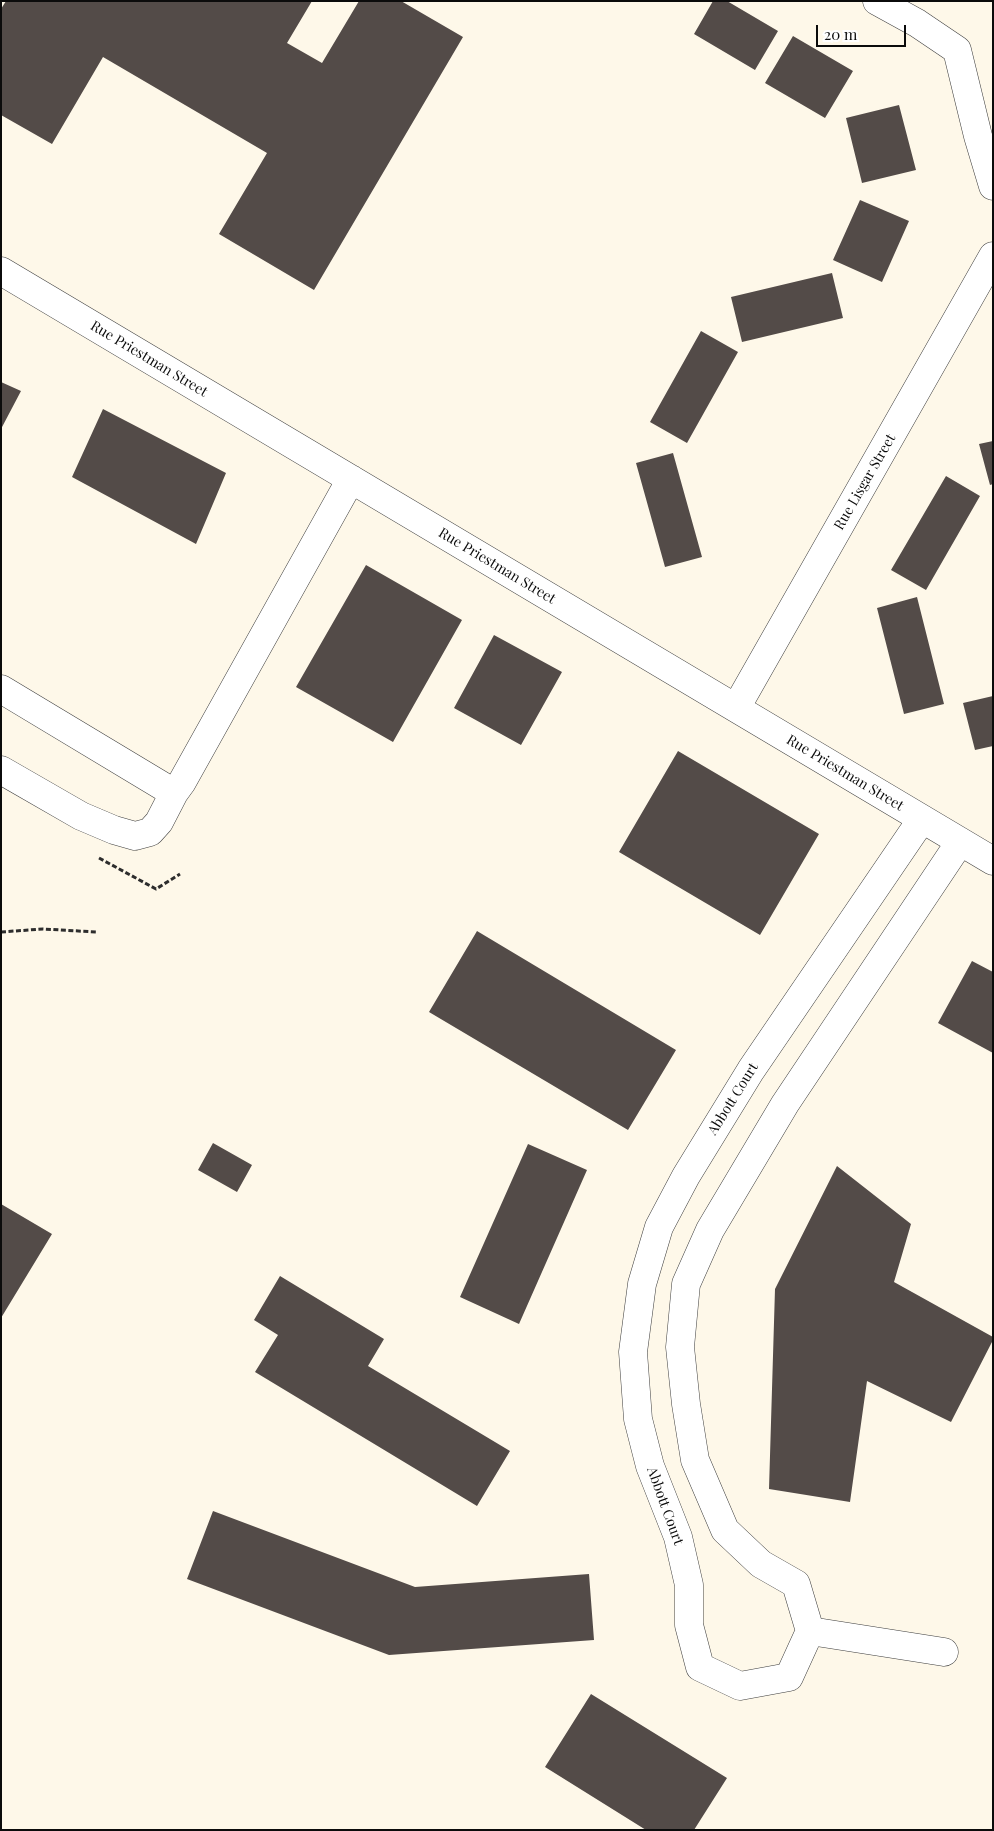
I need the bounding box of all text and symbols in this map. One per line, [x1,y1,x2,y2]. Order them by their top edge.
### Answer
scale bar [819,15,909,47]
text: 20 m [824,24,857,44]
street label: Rue Priestman Street [87,317,211,401]
street label: Rue Lisgar Street [831,431,899,533]
street label: Rue Priestman Street [435,524,559,608]
street label: Rue Priestman Street [783,731,907,815]
street label: Abbott Court [704,1060,762,1138]
street label: Abbott Court [643,1465,687,1547]

